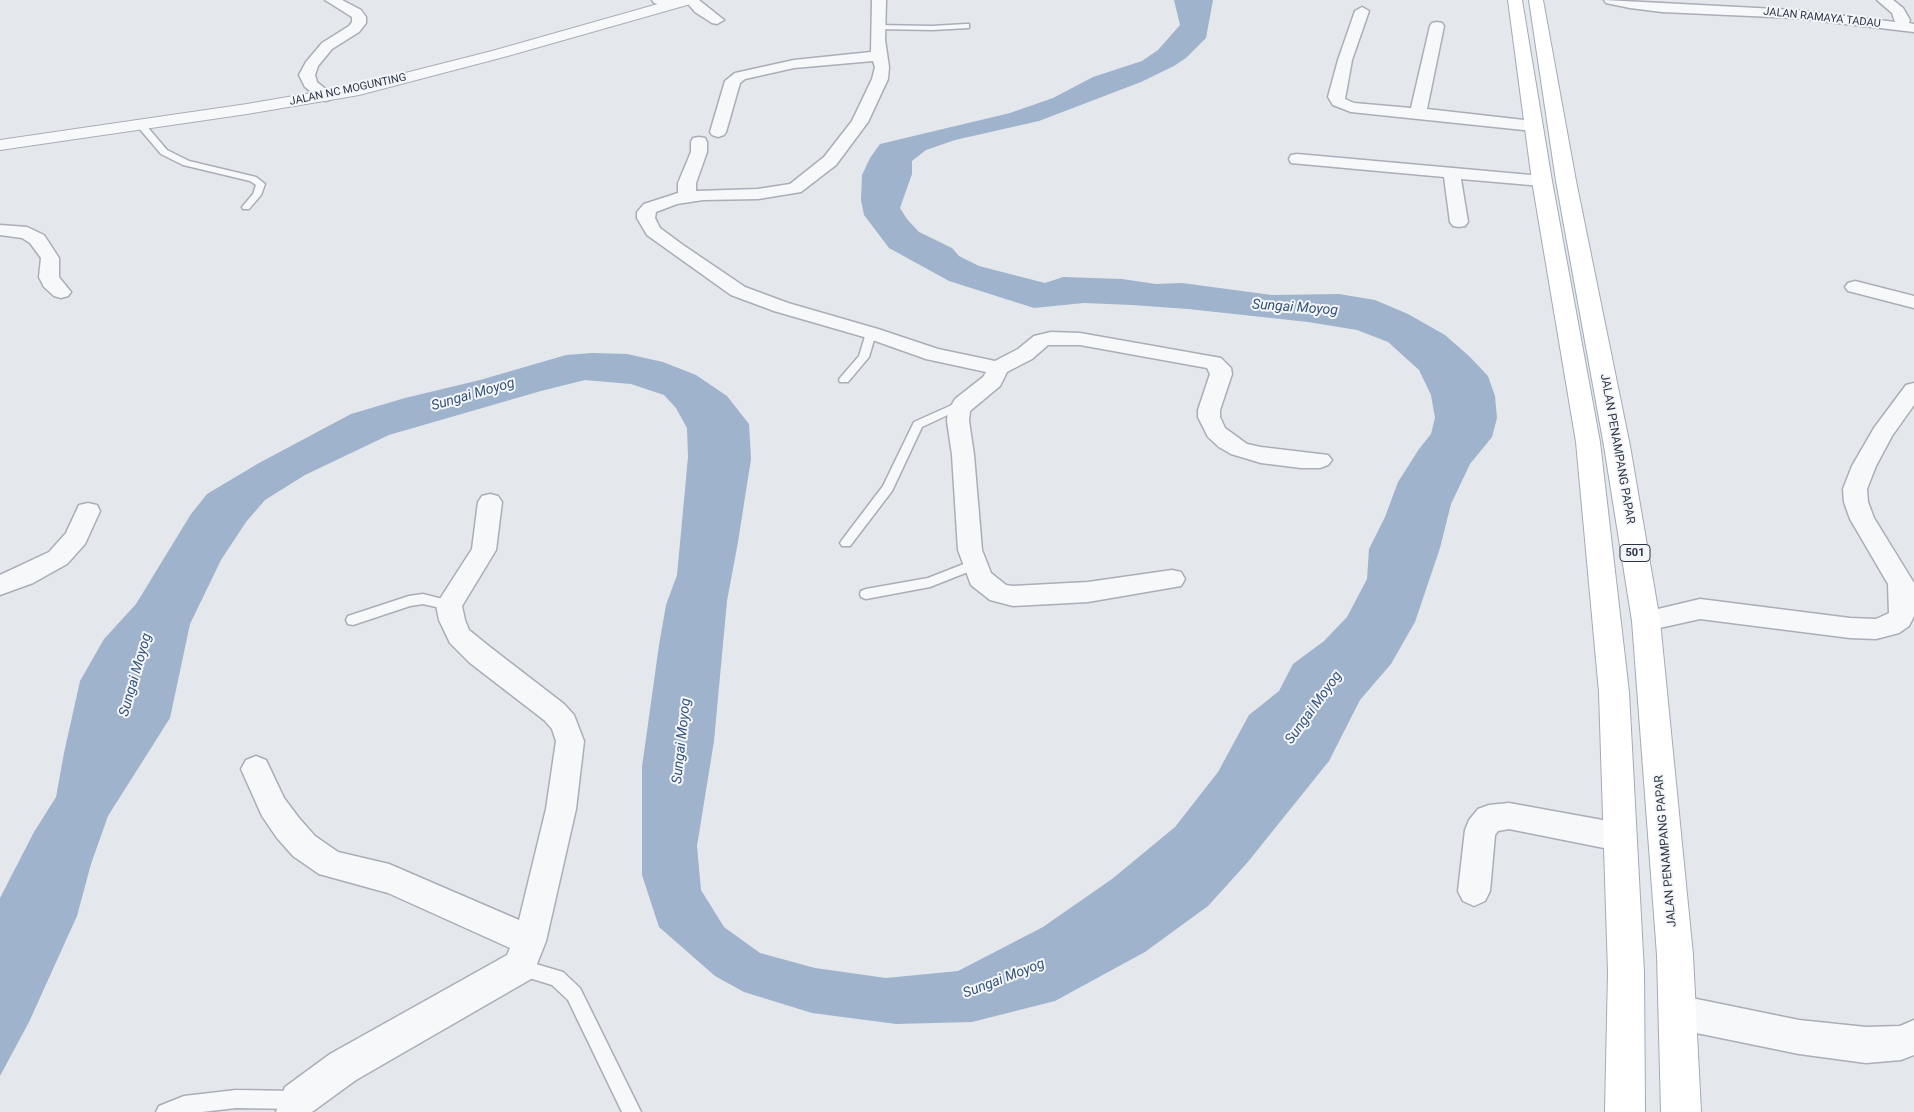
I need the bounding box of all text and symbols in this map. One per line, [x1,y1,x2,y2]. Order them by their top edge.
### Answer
street label: JALAN RAMAYA TADAU [1763,5,1881,31]
street label: JALAN NC MOGUNTING [288,71,408,109]
water label: Sungai Moyog [1252,297,1338,319]
street label: JALAN PENAMPANG PAPAR [1597,373,1637,525]
water label: Sungai Moyog [429,375,517,415]
road number: 501 [1620,544,1650,562]
water label: Sungai Moyog [116,631,156,719]
water label: Sungai Moyog [1282,668,1346,748]
water label: Sungai Moyog [669,697,695,785]
street label: JALAN PENAMPANG PAPAR [1652,774,1680,928]
water label: Sungai Moyog [961,956,1047,1002]

